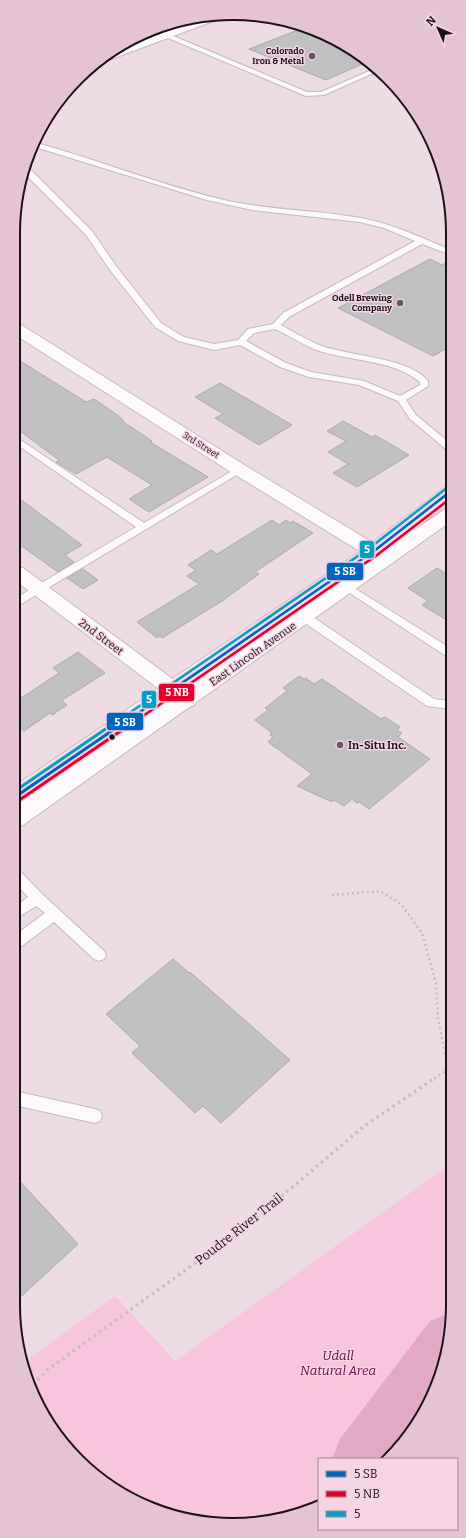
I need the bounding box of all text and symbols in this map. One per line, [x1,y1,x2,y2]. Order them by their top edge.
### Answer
north arrow [418,8,458,48]
text: N [424,13,439,29]
place label: Colorado Iron & Metal [252,46,304,66]
marker: Colorado Iron & Metal [307,51,317,61]
place label: Odell Brewing Company [332,293,393,313]
marker: Odell Brewing Company [395,298,405,308]
street label: 3rd Street [181,430,222,461]
line badge: 5 [359,540,375,559]
text: 5 [364,543,370,556]
line badge: 5 SB [326,562,364,581]
text: 5 SB [334,565,356,578]
street label: 2nd Street [76,616,126,658]
street label: East Lincoln Avenue [207,619,299,689]
line badge: 5 NB [158,683,195,702]
text: 5 NB [165,686,189,699]
line badge: 5 [141,690,157,709]
text: 5 [146,693,152,706]
line badge: 5 SB [106,712,144,731]
text: 5 SB [114,716,136,729]
unlabelled marker [107,732,117,742]
place label: In-Situ Inc. [348,739,407,752]
marker: In-Situ Inc. [335,740,345,750]
street label: Poudre River Trail [192,1190,286,1268]
park label: Udall Natural Area [300,1348,376,1378]
legend [318,1458,458,1530]
text: 5 SB [354,1467,378,1481]
text: 5 NB [354,1487,380,1501]
text: 5 [354,1507,360,1521]

